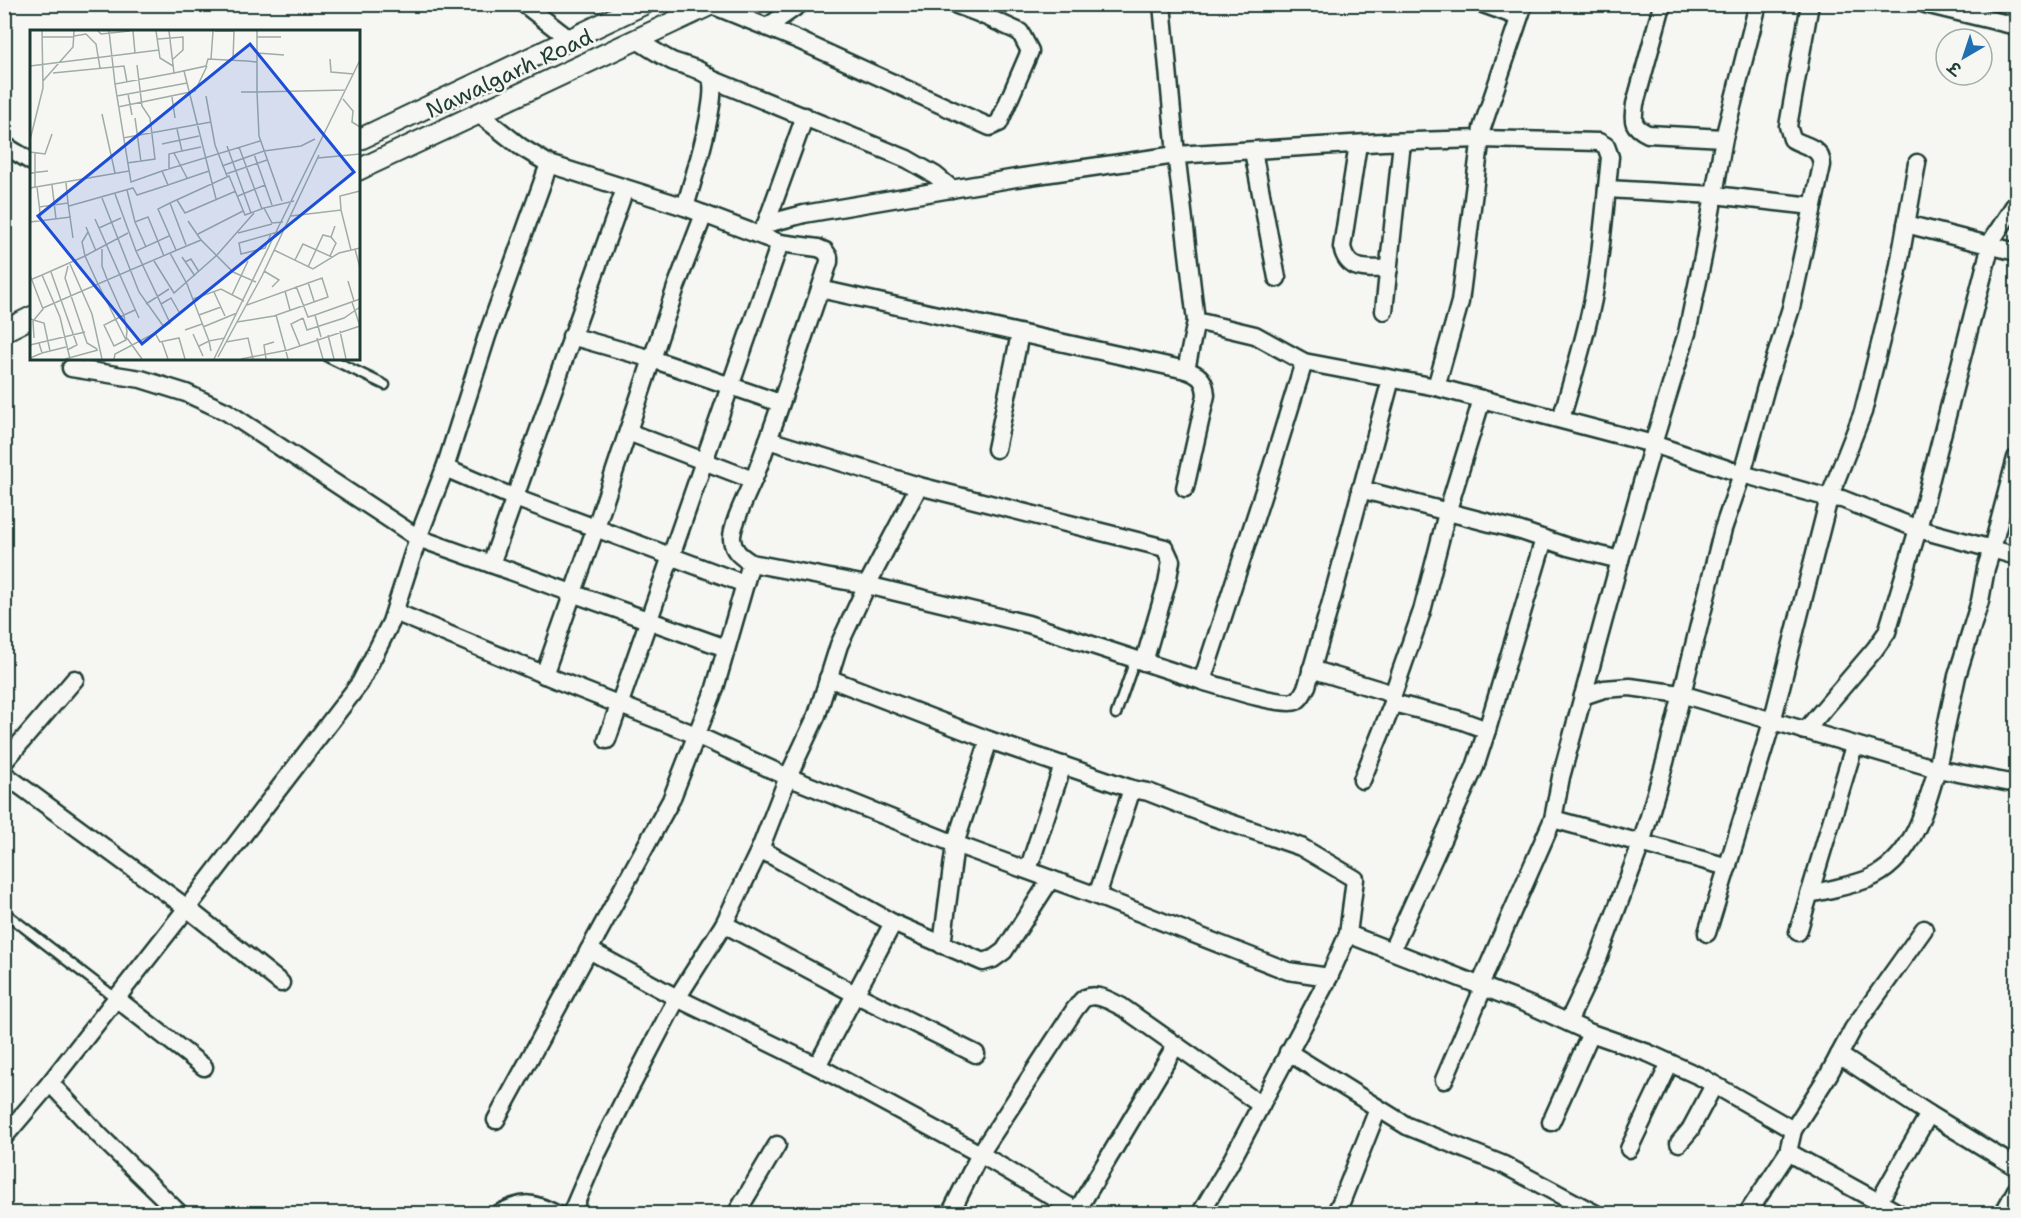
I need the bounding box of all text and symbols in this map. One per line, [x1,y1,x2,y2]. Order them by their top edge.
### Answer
street label: Nawalgarh Road [421,22,597,125]
north arrow [1934,27,1994,87]
inset map [30,30,360,360]
text: उ [1943,56,1967,81]

